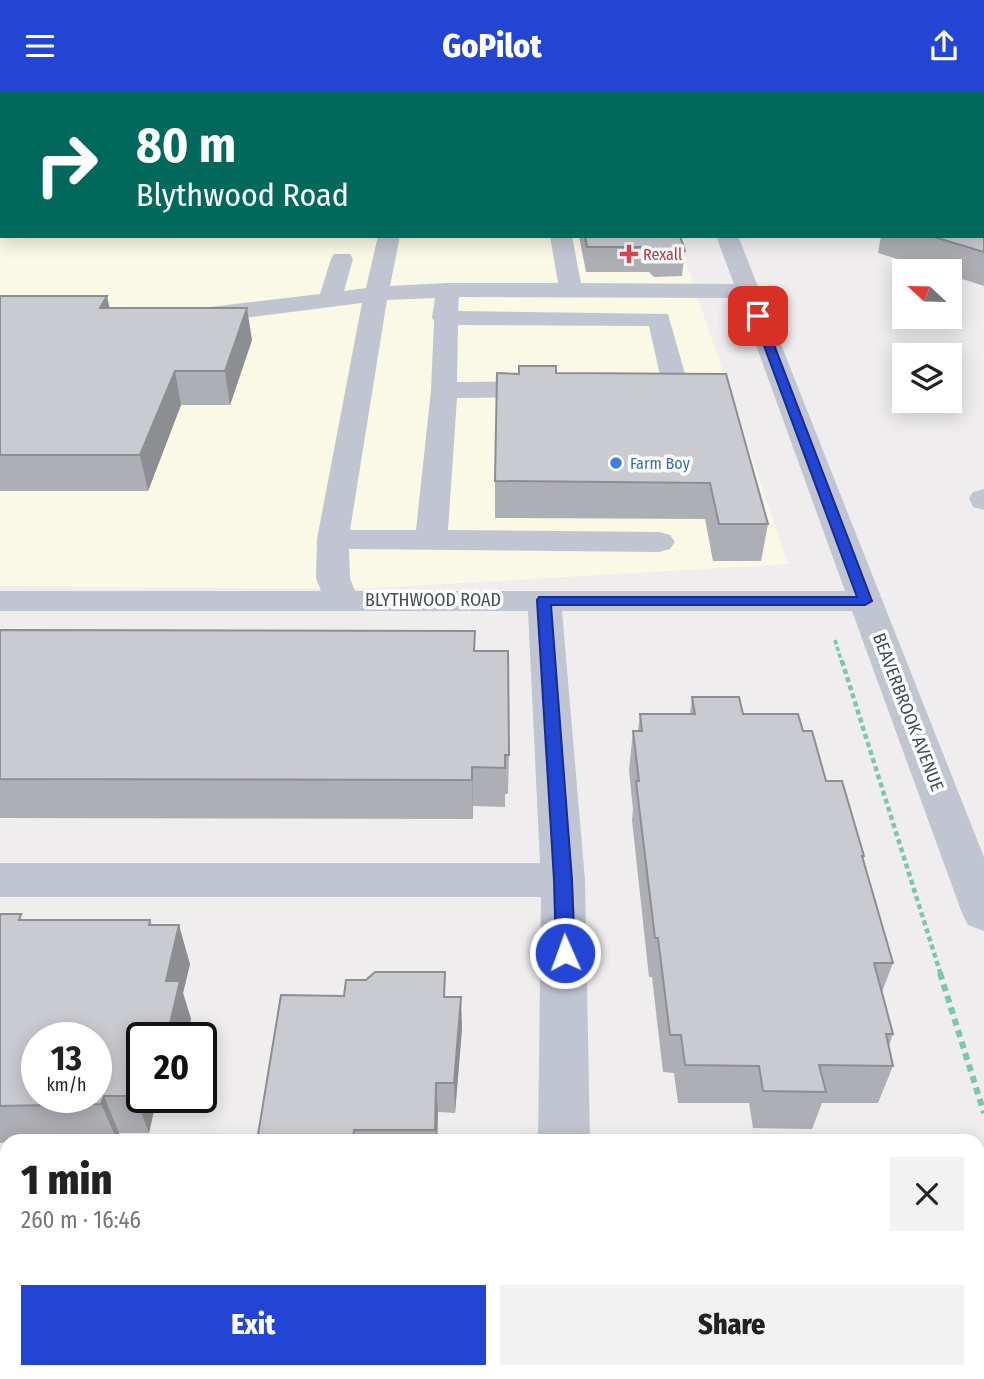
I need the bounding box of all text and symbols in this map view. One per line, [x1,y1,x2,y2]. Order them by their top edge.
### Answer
icon: menu [21,27,59,65]
text: GoPilot [442,27,542,65]
icon: share [925,27,963,65]
text: 80 m [136,116,236,175]
icon: right [21,119,112,210]
text: Blythwood Road [136,176,349,214]
place label: Rexall [643,245,682,264]
marker: Rexall [621,246,637,262]
north arrow [892,259,962,329]
map controls [892,259,962,413]
pin [728,286,788,346]
icon: arrive [739,297,777,335]
button: layers [892,343,962,413]
place label: Farm Boy [630,454,691,473]
marker: Farm Boy [608,455,624,471]
street label: BLYTHWOOD ROAD [365,589,501,611]
street label: BEAVERBROOK AVENUE [868,630,948,794]
position arrow [528,916,602,990]
speed limit sign: 20 [126,1022,217,1113]
text: 13 [51,1037,82,1079]
text: km/h [46,1074,87,1096]
text: 1 min [21,1155,112,1205]
button: close [890,1157,964,1231]
text: 260 m · 16:46 [21,1206,141,1234]
button: Exit [21,1285,486,1365]
button: Share [500,1285,964,1365]

